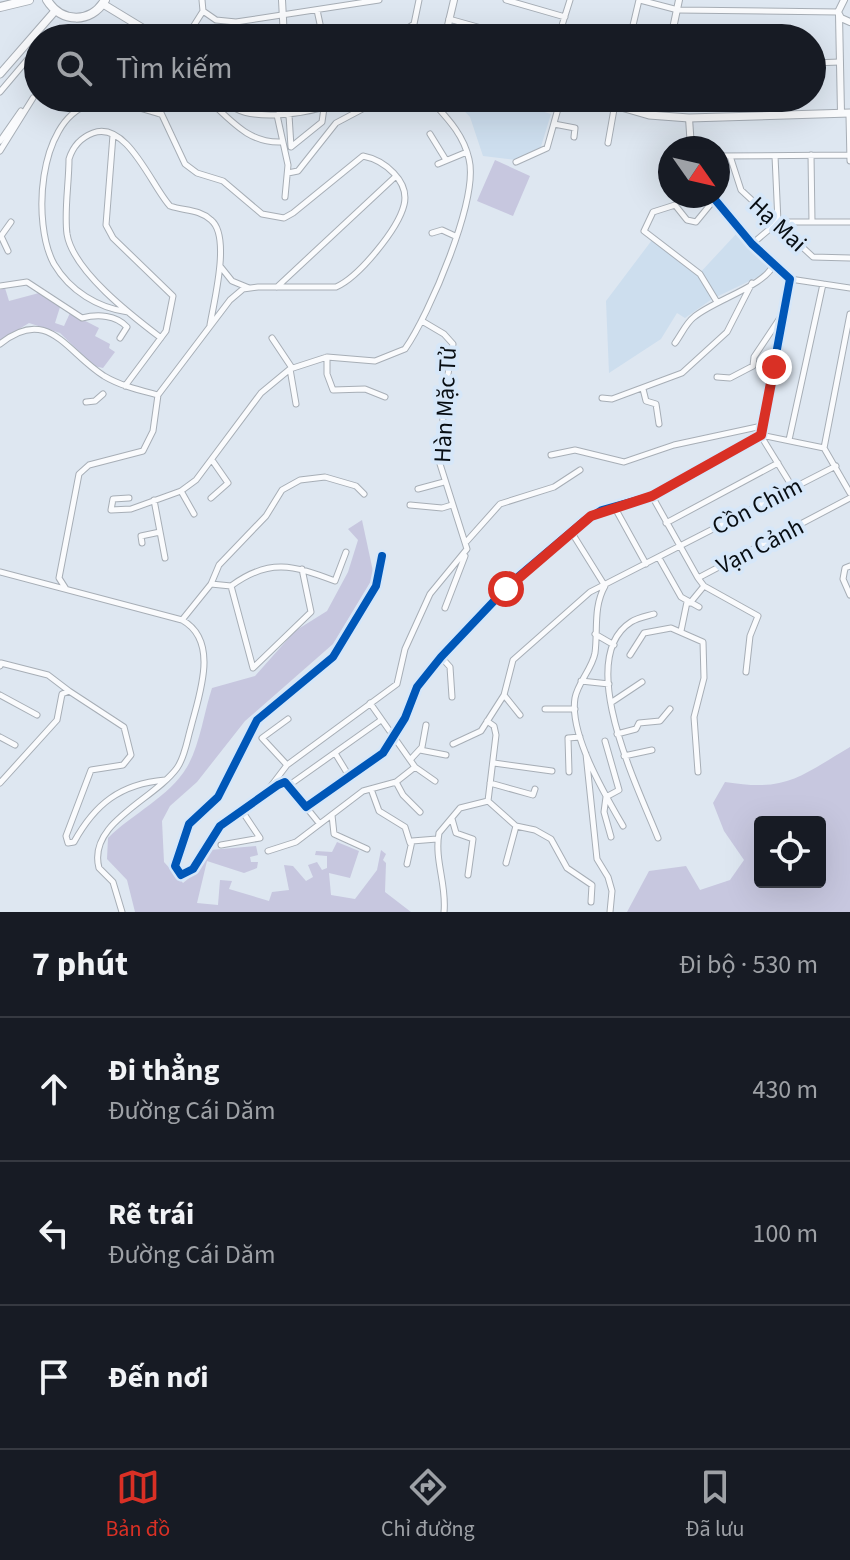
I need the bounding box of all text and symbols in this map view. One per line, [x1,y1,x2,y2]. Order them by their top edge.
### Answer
search box [24,24,826,112]
icon: search [52,46,96,90]
text: Tìm kiếm [116,47,232,90]
north arrow [658,136,730,208]
street label: Hạ Mai [741,188,814,260]
street label: Hàn Mặc Tử [425,345,466,464]
route end [756,349,792,385]
street label: Cồn Chìm [706,469,808,544]
street label: Vạn Cảnh [710,510,810,583]
route start [488,571,524,607]
map controls [754,816,826,888]
button: locate [754,816,826,888]
text: 7 phút [32,940,128,989]
text: Đi bộ · 530 m [679,946,818,983]
text: Đi thẳng [108,1049,220,1092]
icon: ahead [32,1067,76,1111]
text: 430 m [752,1071,818,1108]
text: Đường Cái Dăm [108,1092,275,1129]
text: Rẽ trái [108,1193,194,1236]
icon: left [32,1211,76,1255]
text: 100 m [752,1215,818,1252]
text: Đường Cái Dăm [108,1236,275,1273]
icon: arrive [32,1355,76,1399]
text: Đến nơi [108,1356,208,1399]
tab: Bản đồ [105,1465,170,1545]
tab: Chỉ đường [381,1465,475,1545]
tab: Đã lưu [686,1465,745,1545]

